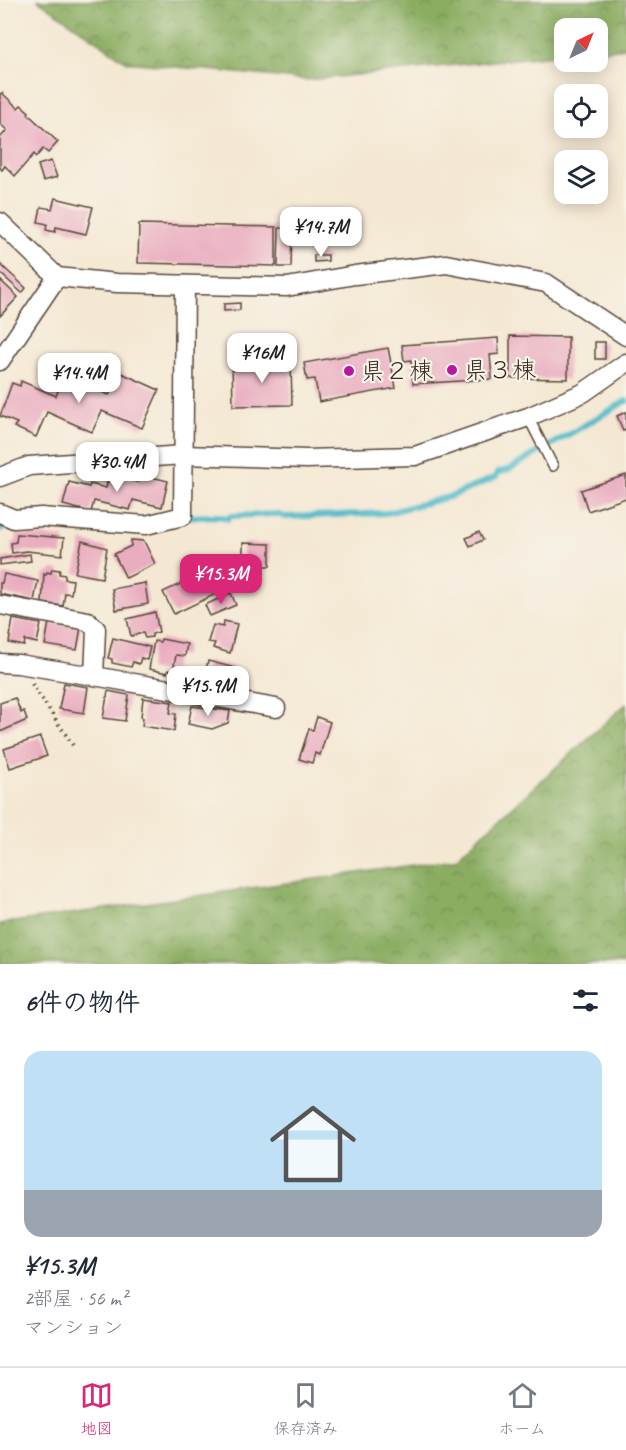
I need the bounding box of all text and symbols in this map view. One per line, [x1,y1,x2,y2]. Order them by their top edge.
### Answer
north arrow [554,18,608,72]
map controls [554,18,608,204]
button: locate [554,84,608,138]
button: layers [554,150,608,204]
pin: ¥14.7M [272,207,370,258]
text: ¥14.7M [294,214,348,239]
pin: ¥16M [226,333,298,384]
text: ¥16M [241,340,283,365]
pin: ¥14.4M [30,353,128,404]
place label: 県３棟 [464,355,536,385]
place label: 県２棟 [361,356,433,386]
text: ¥14.4M [52,360,106,385]
marker: 県３棟 [445,363,459,377]
marker: 県２棟 [342,364,356,378]
pin: ¥30.4M [68,442,166,493]
text: ¥30.4M [90,449,144,474]
pin: ¥15.3M [172,554,270,605]
text: ¥15.3M [194,561,248,586]
pin: ¥15.9M [159,666,257,717]
text: ¥15.9M [181,673,235,698]
icon: filters [569,984,602,1017]
text: 6件の物件 [24,986,140,1019]
icon: home [259,1090,367,1198]
text: ¥15.3M [24,1249,95,1282]
text: 2部屋 · 56 m² [24,1286,127,1311]
text: マンション [24,1315,123,1340]
tab: 地図 [80,1379,113,1439]
tab: 保存済み [274,1379,338,1439]
tab: ホーム [498,1379,546,1439]

